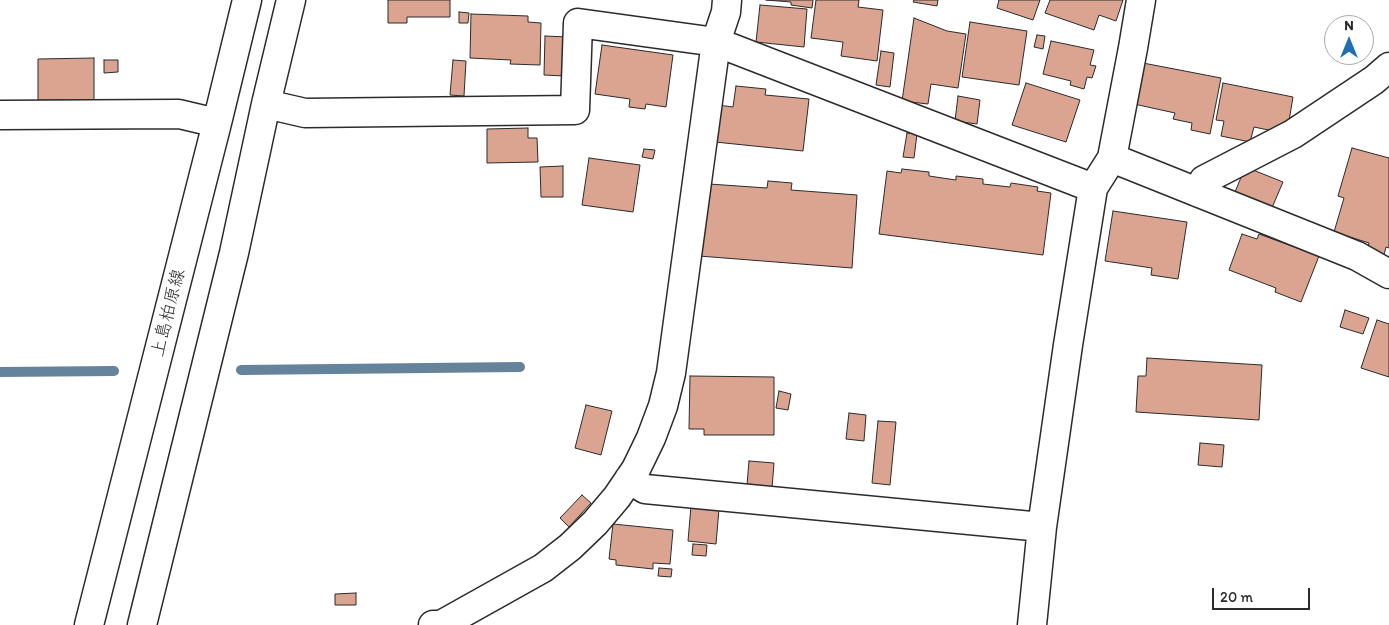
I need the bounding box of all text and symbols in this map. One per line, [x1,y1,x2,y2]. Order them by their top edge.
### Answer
north arrow [1324,15,1374,65]
text: N [1344,17,1354,34]
street label: 上島柏原線 [148,267,190,359]
scale bar [1214,578,1312,610]
text: 20 m [1220,588,1253,606]

